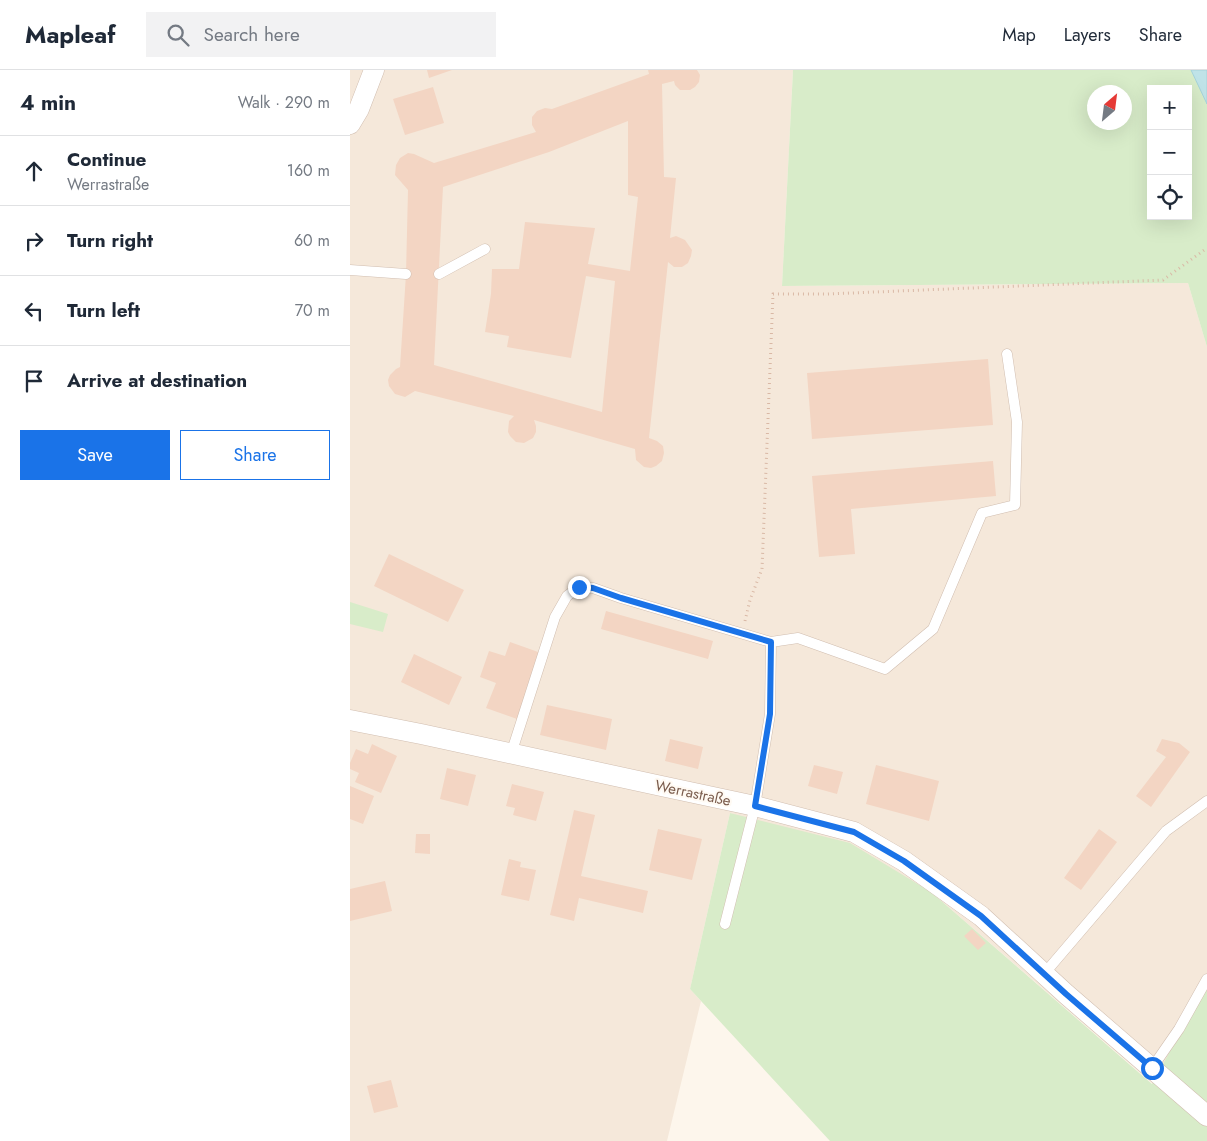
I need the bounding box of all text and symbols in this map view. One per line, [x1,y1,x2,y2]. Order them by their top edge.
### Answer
search box [146,12,496,57]
text: Mapleaf [25,17,116,52]
icon: search [164,21,192,49]
text: Search here [204,21,300,48]
text: Map [1002,22,1036,48]
text: Layers [1064,22,1111,48]
text: Share [1139,22,1182,48]
north arrow [1087,85,1132,130]
map controls [1147,85,1192,220]
button: + [1147,85,1192,130]
text: 4 min [20,88,76,118]
text: Walk · 290 m [238,91,330,114]
button: − [1147,130,1192,175]
text: Continue [67,146,146,173]
icon: ahead [20,157,48,185]
text: 160 m [287,159,330,182]
text: Werrastraße [67,173,149,196]
button: locate [1147,175,1192,220]
icon: right [20,227,48,255]
text: Turn right [67,227,153,254]
text: 60 m [294,229,330,252]
icon: left [20,297,48,325]
text: Turn left [67,297,140,324]
text: 70 m [295,299,330,322]
icon: arrive [20,367,48,395]
text: Arrive at destination [67,367,247,394]
button: Save [20,430,170,480]
button: Share [180,430,330,480]
route end [568,576,591,599]
street label: Werrastraße [653,774,733,812]
route start [1141,1057,1164,1080]

